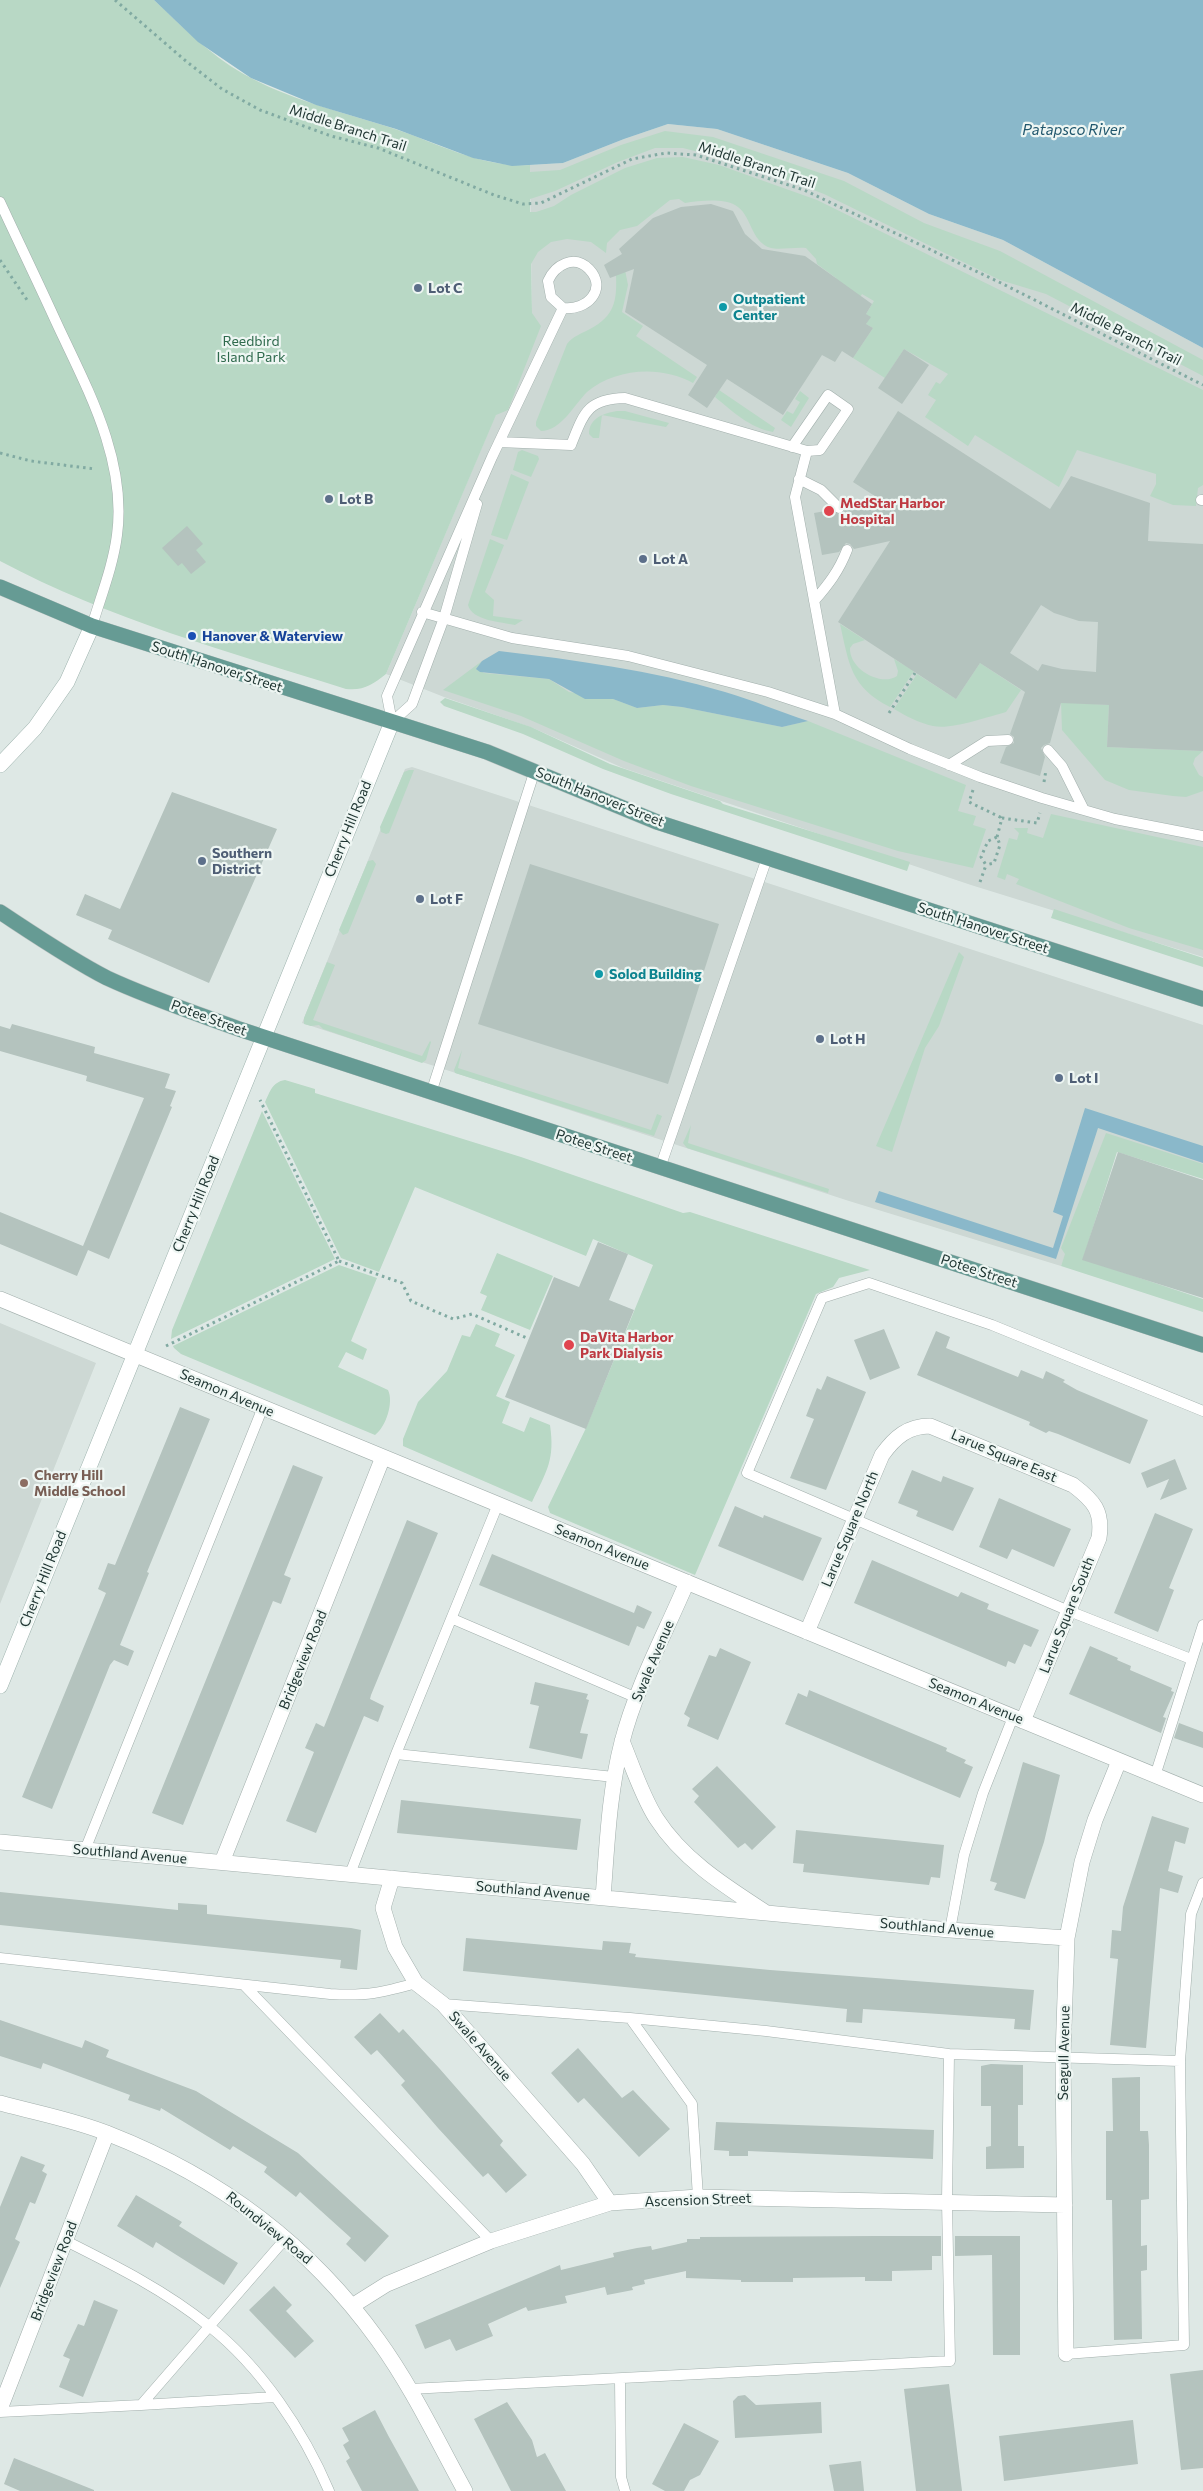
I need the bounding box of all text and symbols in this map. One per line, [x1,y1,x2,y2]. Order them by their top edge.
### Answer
street label: Middle Branch Trail [287,101,409,155]
water label: Patapsco River [1022,121,1124,139]
street label: Middle Branch Trail [696,138,818,192]
place label: Lot C [428,280,463,296]
marker: Lot C [412,282,424,294]
place label: Outpatient Center [733,291,805,324]
street label: Middle Branch Trail [1068,299,1184,369]
marker: Outpatient Center [717,301,729,313]
park label: Reedbird Island Park [216,333,286,366]
place label: Lot B [339,491,373,507]
marker: Lot B [323,493,335,505]
place label: MedStar Harbor Hospital [840,495,945,528]
marker: MedStar Harbor Hospital [822,504,836,518]
place label: Lot A [653,551,688,567]
marker: Lot A [637,553,649,565]
place label: Hanover & Waterview [202,628,343,644]
marker: Hanover & Waterview [186,630,198,642]
street label: South Hanover Street [149,638,285,696]
street label: South Hanover Street [533,764,667,830]
street label: Cherry Hill Road [321,778,375,880]
place label: Southern District [212,845,272,878]
marker: Southern District [196,855,208,867]
place label: Lot F [430,891,463,907]
marker: Lot F [414,893,426,905]
street label: South Hanover Street [915,899,1051,957]
place label: Solod Building [609,966,702,982]
marker: Solod Building [593,968,605,980]
street label: Potee Street [169,997,249,1039]
place label: Lot H [830,1031,866,1047]
marker: Lot H [814,1033,826,1045]
place label: Lot I [1069,1070,1098,1086]
marker: Lot I [1053,1072,1065,1084]
street label: Potee Street [554,1126,634,1166]
street label: Cherry Hill Road [169,1153,223,1255]
street label: Potee Street [939,1251,1019,1291]
place label: DaVita Harbor Park Dialysis [580,1329,674,1361]
marker: DaVita Harbor Park Dialysis [562,1338,576,1352]
street label: Seamon Avenue [177,1366,277,1420]
street label: Larue Square East [948,1426,1060,1486]
place label: Cherry Hill Middle School [34,1467,125,1500]
street label: Larue Square North [818,1469,882,1589]
marker: Cherry Hill Middle School [18,1477,30,1489]
street label: Seamon Avenue [552,1520,652,1574]
street label: Cherry Hill Road [16,1528,70,1630]
street label: Larue Square South [1036,1554,1098,1676]
street label: Bridgeview Road [275,1608,331,1712]
street label: Swale Avenue [628,1618,678,1704]
street label: Seamon Avenue [926,1674,1026,1728]
street label: Southland Avenue [72,1841,188,1867]
street label: Southland Avenue [475,1878,591,1904]
street label: Southland Avenue [879,1915,995,1941]
street label: Seagull Avenue [1055,2005,1073,2101]
street label: Swale Avenue [445,2008,515,2084]
street label: Roundview Road [223,2188,315,2268]
street label: Ascension Street [644,2190,752,2210]
street label: Bridgeview Road [27,2219,81,2323]

